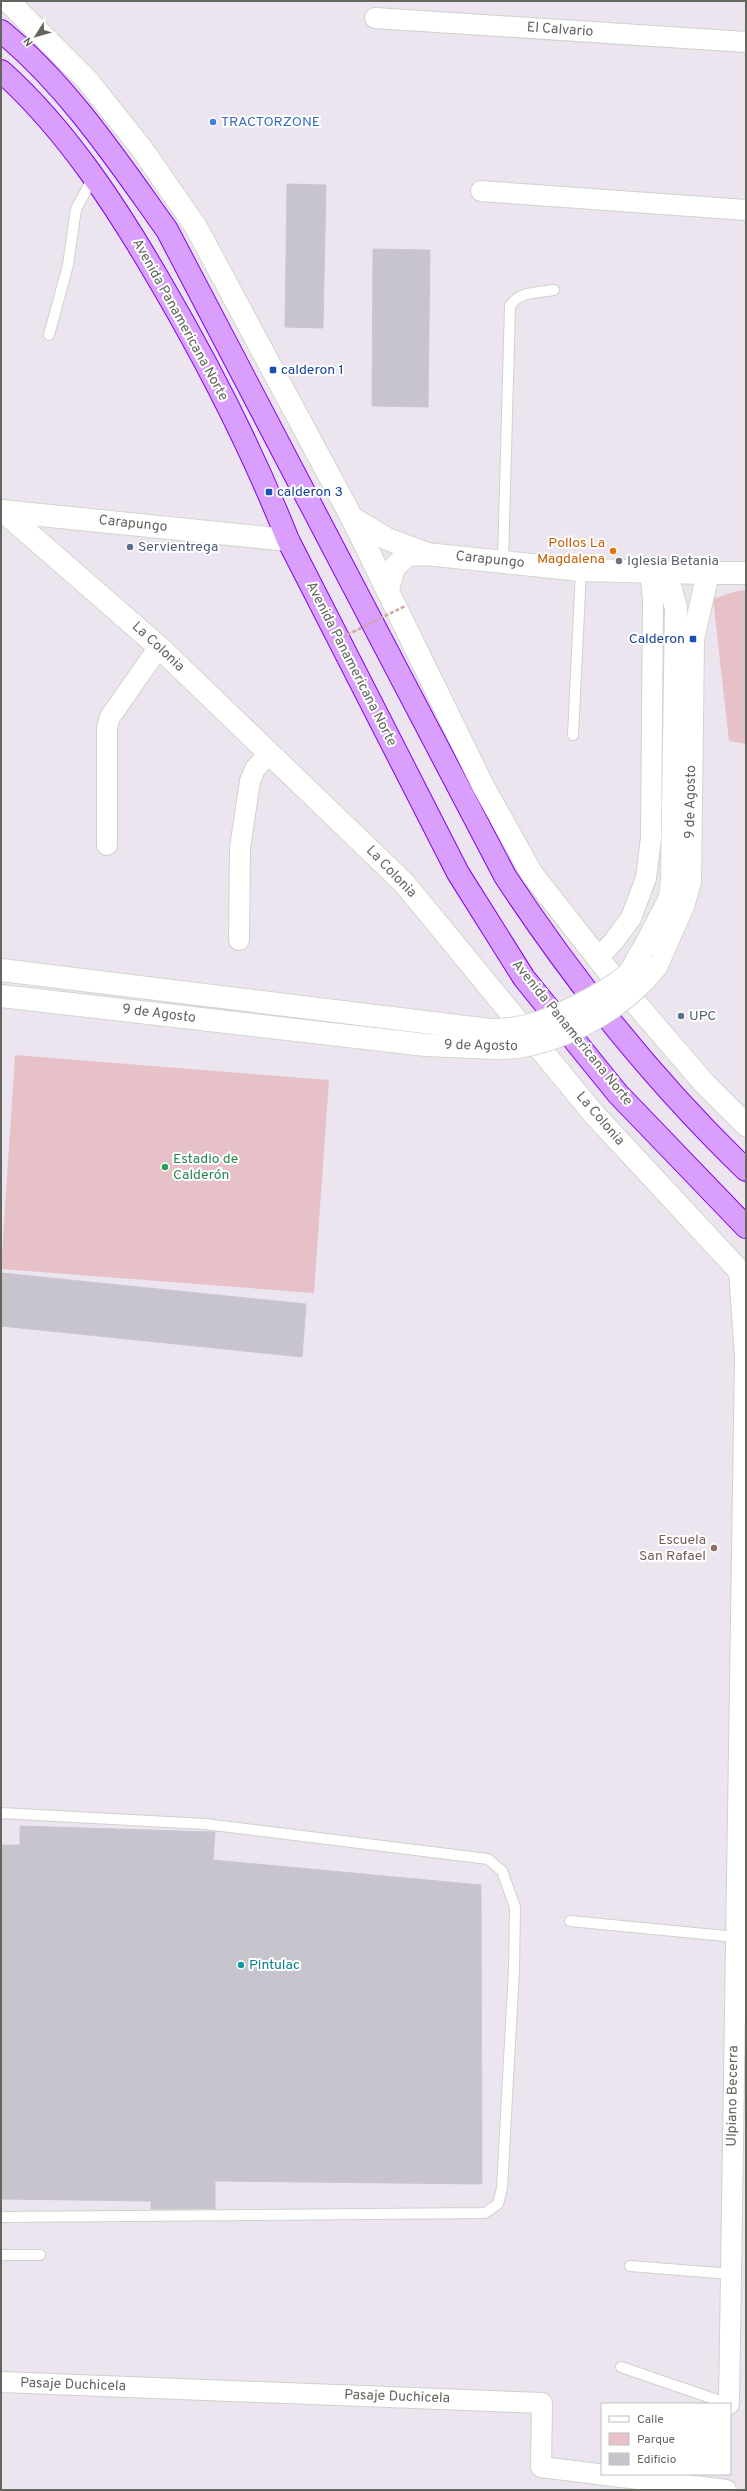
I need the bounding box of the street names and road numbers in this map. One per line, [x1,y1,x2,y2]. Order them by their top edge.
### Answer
street label: El Calvario [526,19,594,41]
street label: Avenida Panamericana Norte [128,236,232,404]
street label: Carapungo [98,512,168,536]
street label: Carapungo [455,548,525,572]
street label: Avenida Panamericana Norte [302,579,400,749]
street label: La Colonia [128,618,188,676]
street label: 9 de Agosto [682,765,700,839]
street label: La Colonia [362,842,420,902]
street label: Avenida Panamericana Norte [508,957,636,1109]
street label: 9 de Agosto [121,1001,197,1027]
street label: 9 de Agosto [444,1037,518,1055]
street label: La Colonia [572,1089,628,1149]
street label: Ulpiano Becerra [724,2045,742,2147]
street label: Pasaje Duchicela [20,2375,126,2395]
street label: Pasaje Duchicela [344,2387,450,2407]

